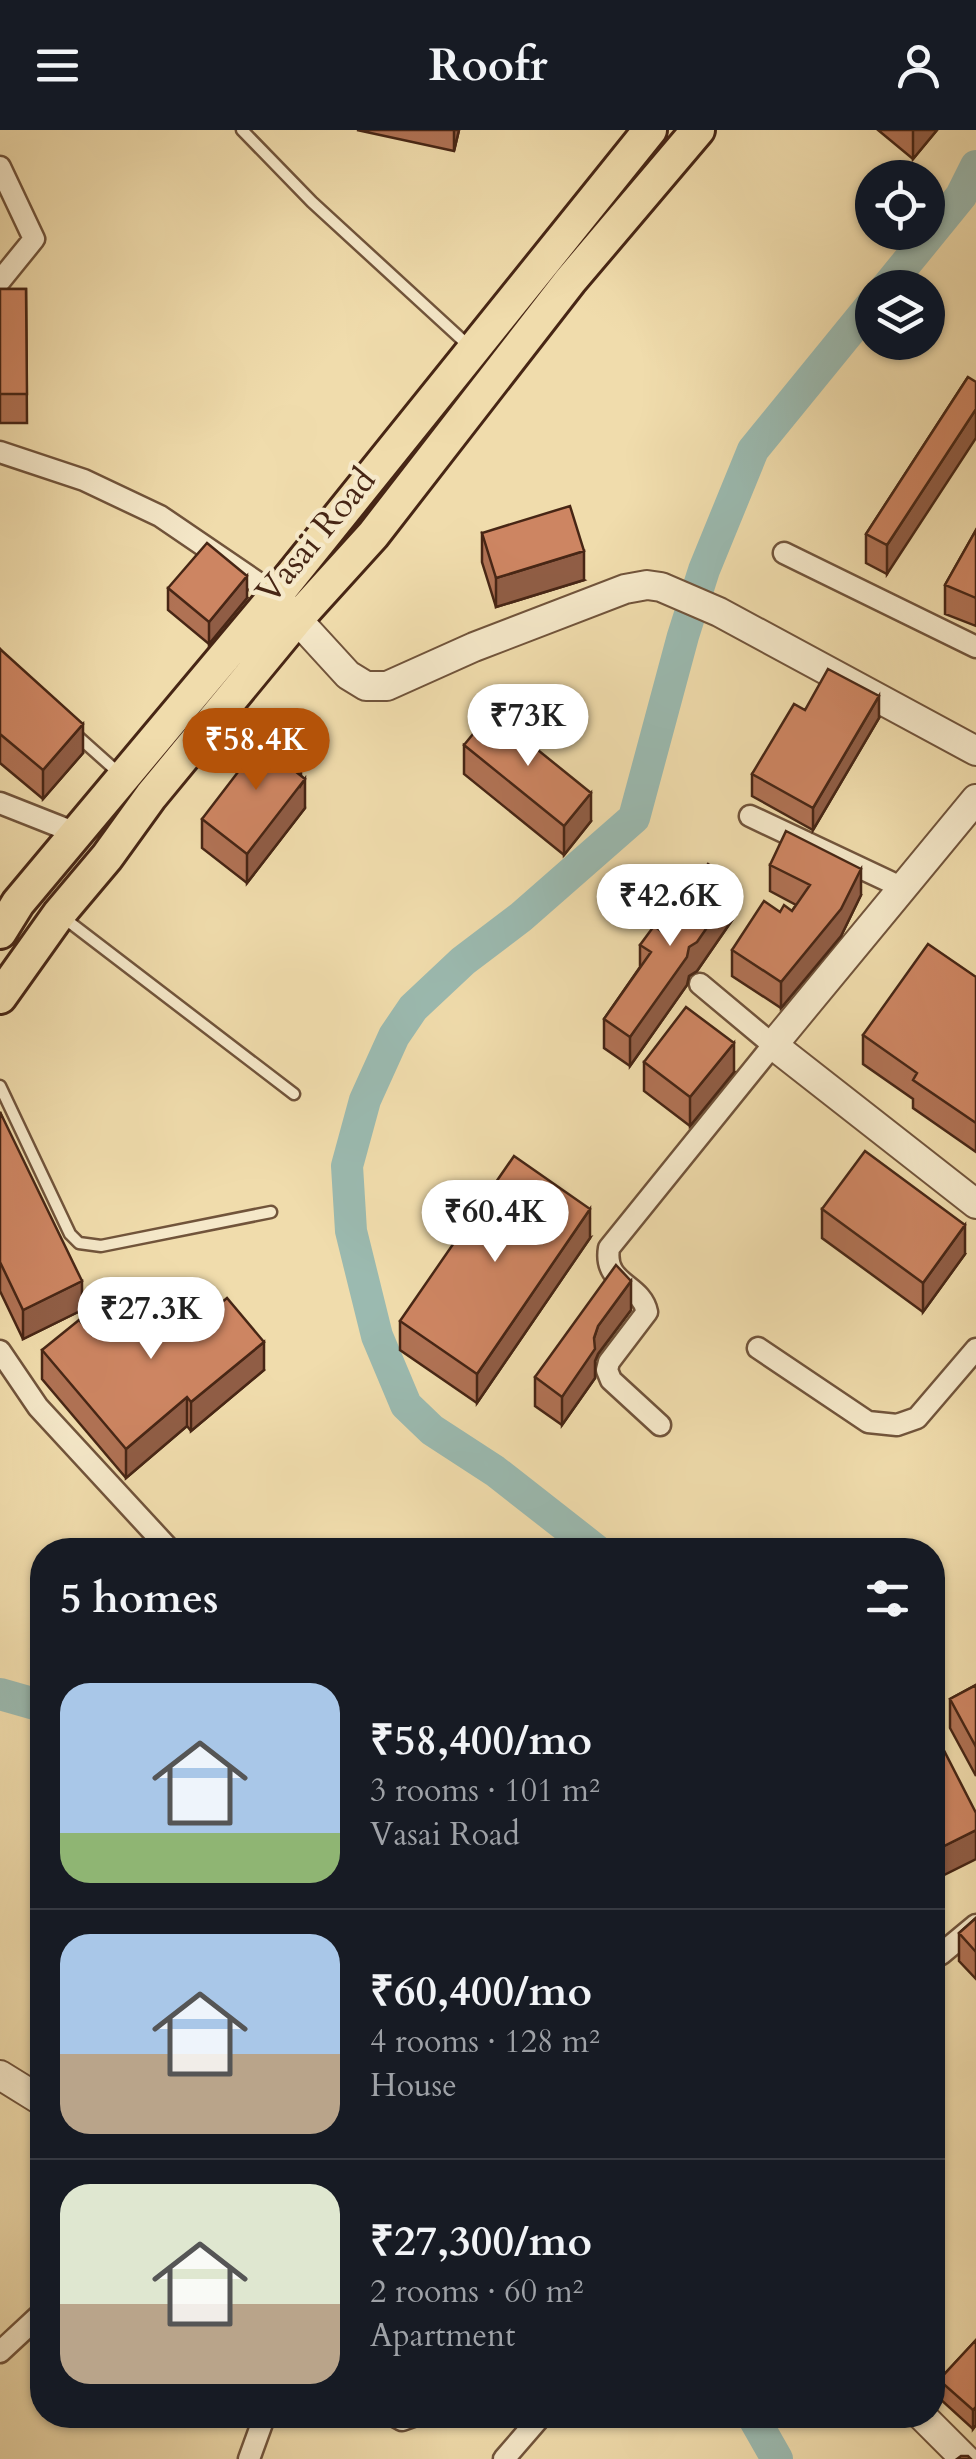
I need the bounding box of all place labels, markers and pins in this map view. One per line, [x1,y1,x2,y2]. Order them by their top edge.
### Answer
pin: ₹73K [469,684,587,769]
pin: ₹58.4K [175,708,337,793]
pin: ₹42.6K [589,864,751,949]
pin: ₹60.4K [414,1180,576,1265]
pin: ₹27.3K [70,1277,232,1362]

